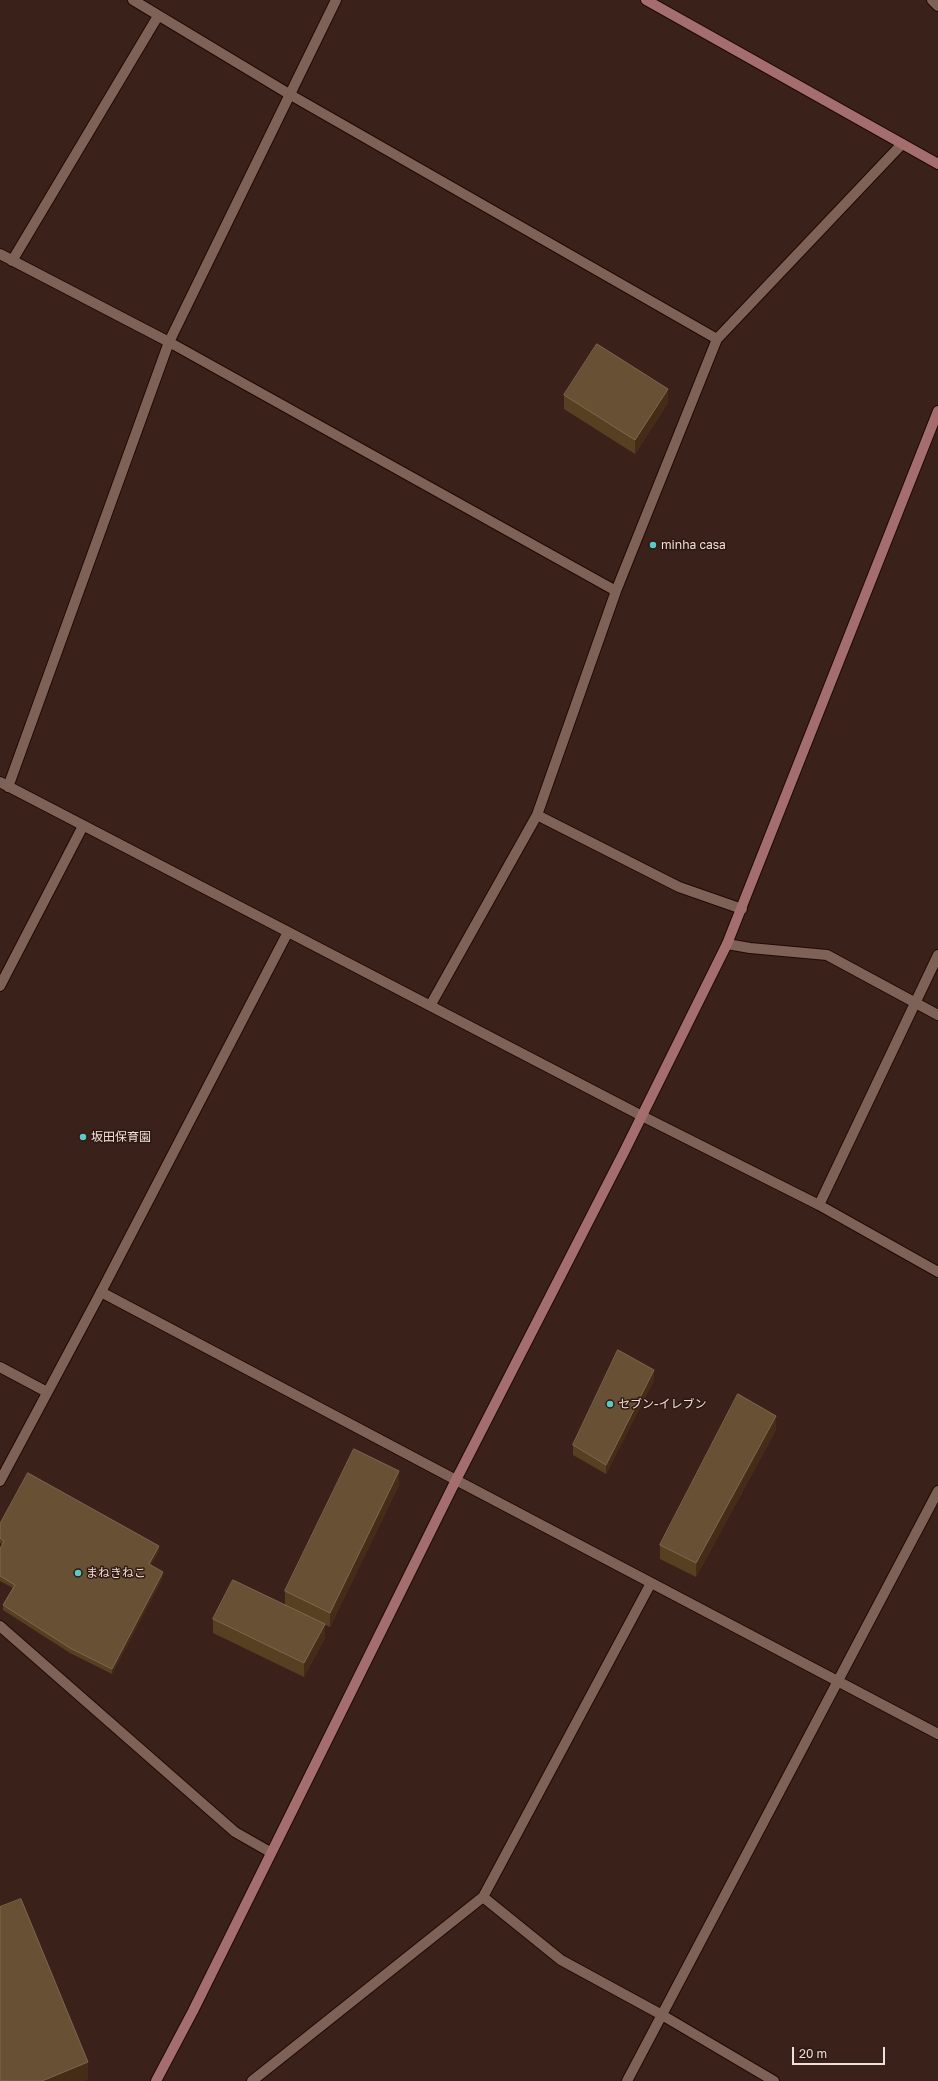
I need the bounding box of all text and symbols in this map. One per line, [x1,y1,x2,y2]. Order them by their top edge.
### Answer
place label: minha casa [661,538,726,552]
marker: minha casa [648,540,658,550]
place label: 坂田保育園 [91,1130,151,1144]
marker: 坂田保育園 [78,1132,88,1142]
place label: セブン-イレブン [618,1397,707,1411]
marker: セブン-イレブン [605,1399,615,1409]
place label: まねきねこ [86,1566,146,1580]
marker: まねきねこ [73,1568,83,1578]
scale bar [794,2039,887,2065]
text: 20 m [799,2046,827,2061]

